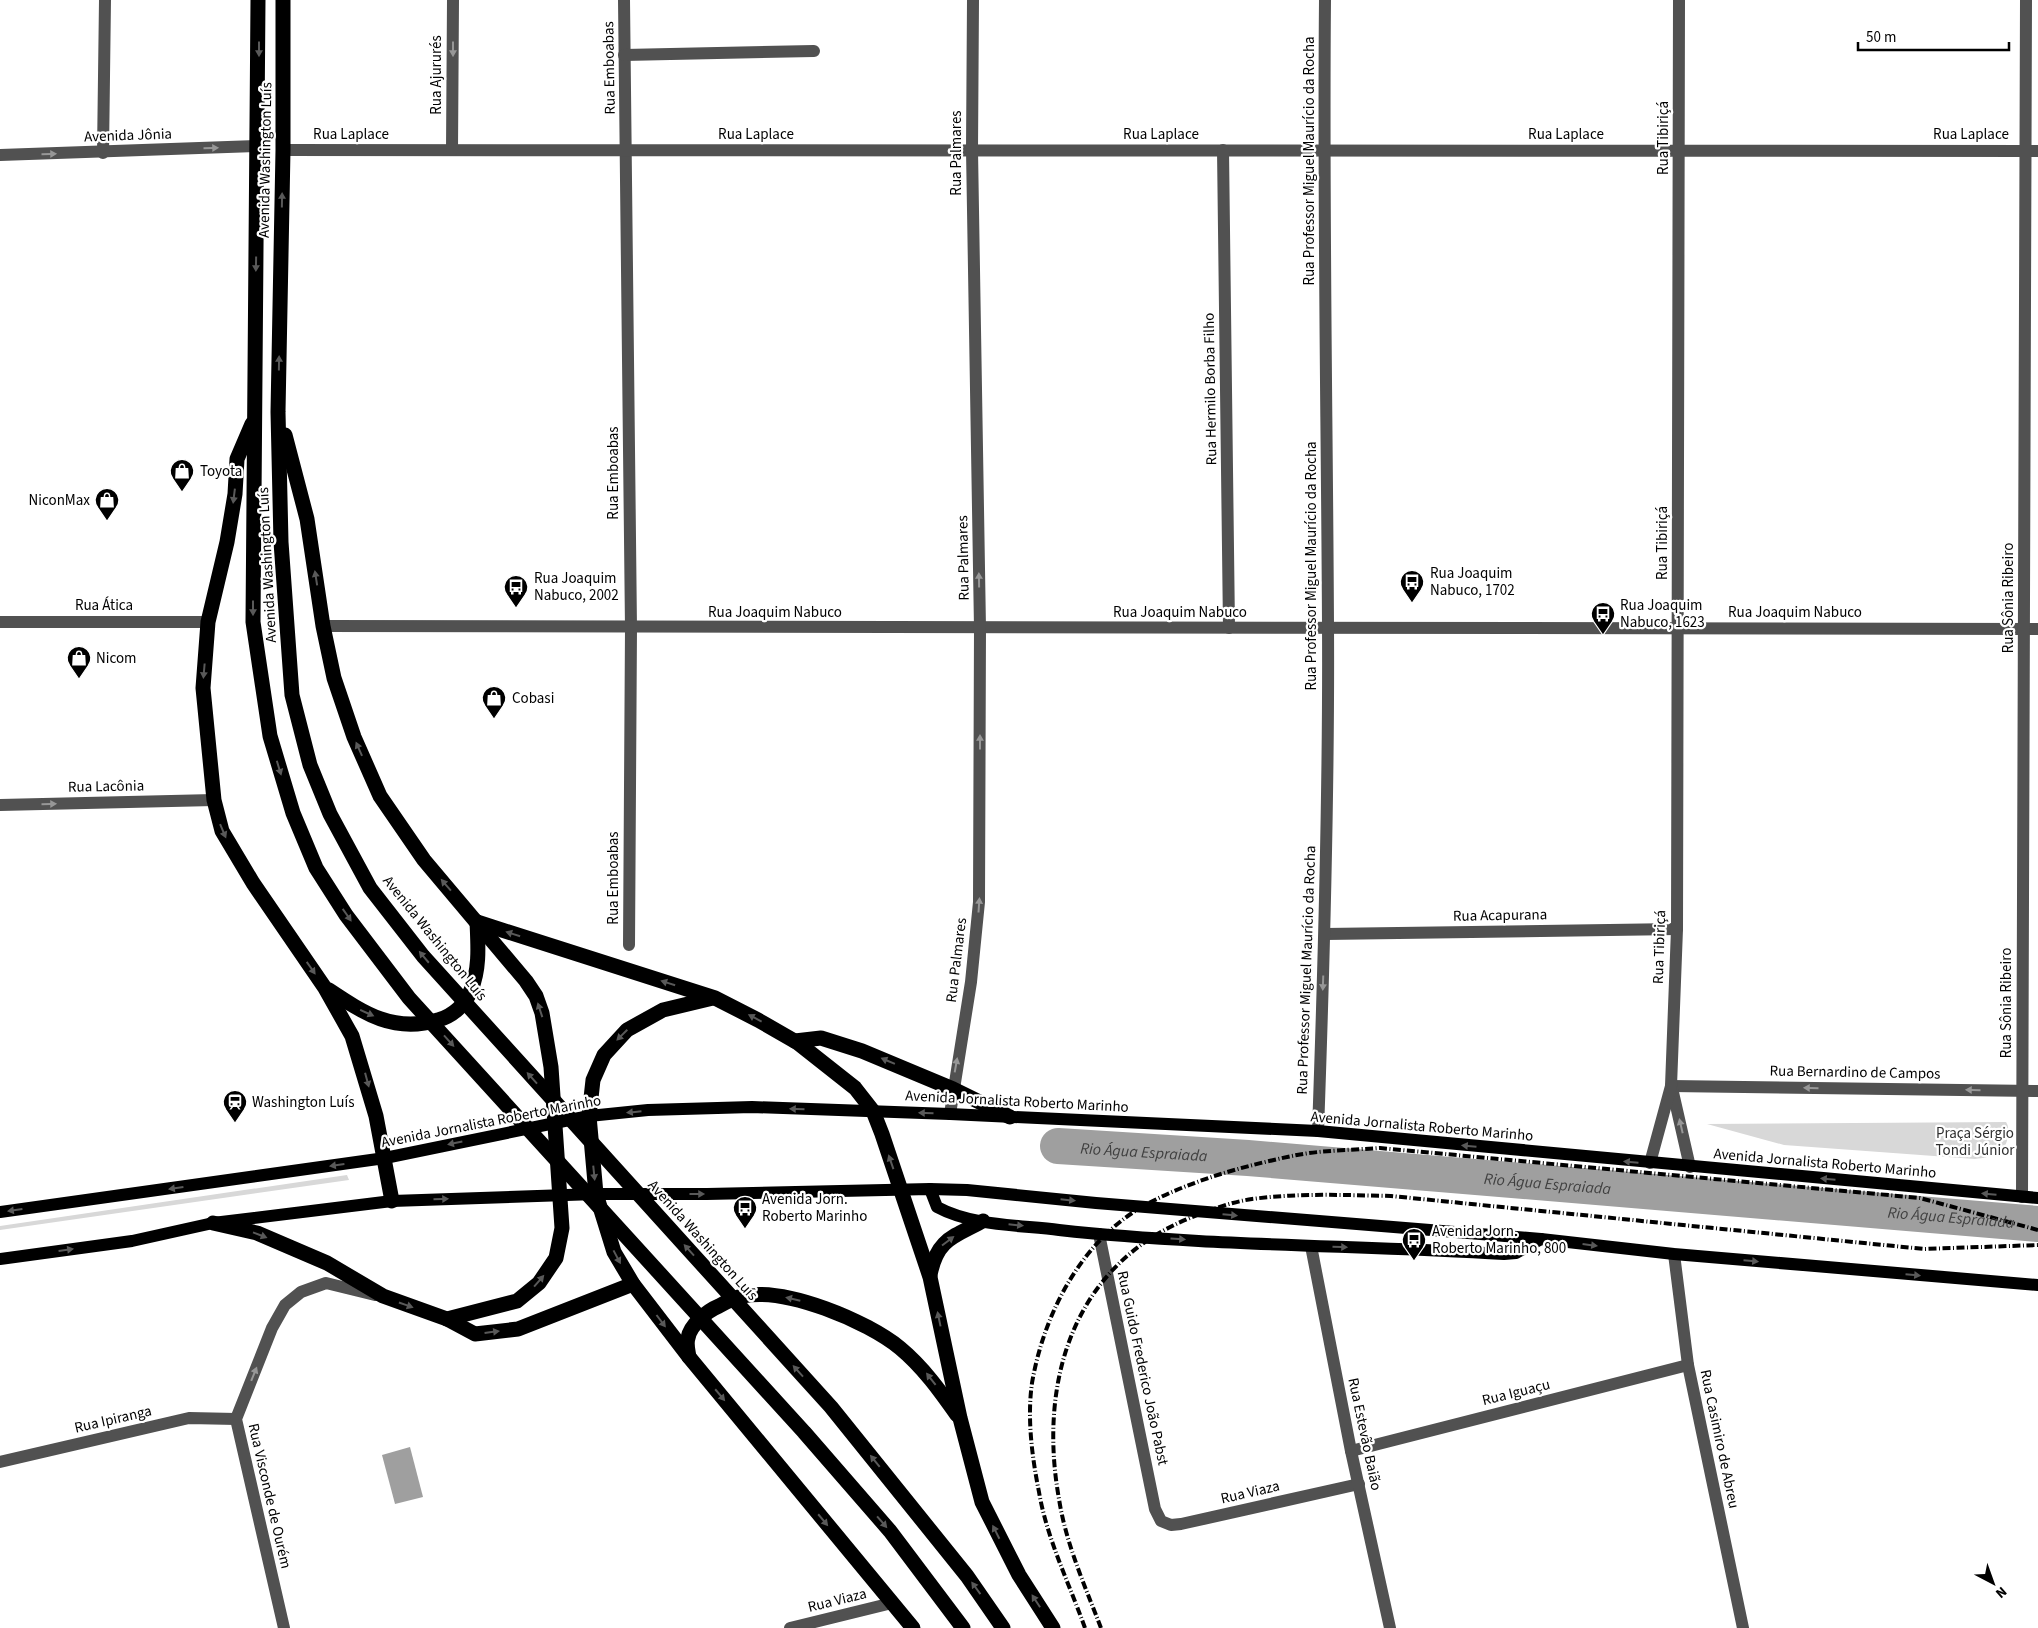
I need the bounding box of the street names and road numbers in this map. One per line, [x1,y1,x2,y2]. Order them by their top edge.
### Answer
street label: Rua Emboabas [598,21,621,115]
street label: Rua Ajururés [426,35,447,115]
street label: Rua Professor Miguel Maurício da Rocha [1299,36,1320,286]
street label: Avenida Washington Luís [254,82,277,238]
street label: Rua Tibiriçá [1653,101,1674,175]
street label: Rua Palmares [946,110,967,196]
street label: Avenida Jônia [84,123,172,148]
street label: Rua Laplace [313,124,389,145]
street label: Rua Laplace [718,124,794,145]
street label: Rua Laplace [1123,124,1199,145]
street label: Rua Laplace [1528,124,1604,145]
street label: Rua Laplace [1933,124,2009,145]
street label: Rua Hermilo Borba Filho [1199,312,1222,466]
street label: Rua Emboabas [603,426,624,520]
street label: Rua Professor Miguel Maurício da Rocha [1301,441,1322,691]
street label: Avenida Washington Luís [253,487,282,643]
street label: Rua Tibiriçá [1652,506,1673,580]
street label: Rua Palmares [952,515,975,601]
street label: Rua Sônia Ribeiro [1998,543,2019,653]
street label: Rua Ática [75,595,133,616]
street label: Rua Joaquim Nabuco [708,602,842,623]
street label: Rua Joaquim Nabuco [1113,602,1247,623]
street label: Rua Joaquim Nabuco [1728,602,1862,623]
street label: Rua Lacônia [68,775,144,798]
street label: Rua Emboabas [603,831,624,925]
street label: Rua Professor Miguel Maurício da Rocha [1292,845,1321,1095]
street label: Avenida Washington Luís [377,871,492,1005]
street label: Rua Acapurana [1453,904,1547,927]
street label: Rua Tibiriçá [1648,910,1671,984]
street label: Rua Palmares [941,916,972,1004]
street label: Rua Sônia Ribeiro [1996,948,2017,1058]
street label: Rua Bernardino de Campos [1769,1061,1941,1084]
street label: Avenida Jornalista Roberto Marinho [905,1085,1129,1118]
street label: Avenida Jornalista Roberto Marinho [379,1090,603,1153]
street label: Avenida Jornalista Roberto Marinho [1310,1106,1534,1147]
street label: Avenida Jornalista Roberto Marinho [1713,1143,1937,1184]
street label: Avenida Washington Luís [643,1175,763,1305]
street label: Rua Guido Frederico João Pabst [1112,1269,1173,1467]
street label: Rua Casimiro de Abreu [1695,1368,1744,1511]
street label: Rua Iguaçu [1480,1374,1552,1411]
street label: Rua Estevão Baião [1342,1376,1387,1492]
street label: Rua Ipiranga [72,1400,154,1439]
street label: Rua Visconde de Ourém [243,1421,296,1571]
street label: Rua Viaza [1219,1476,1282,1509]
street label: Rua Viaza [806,1583,869,1618]

